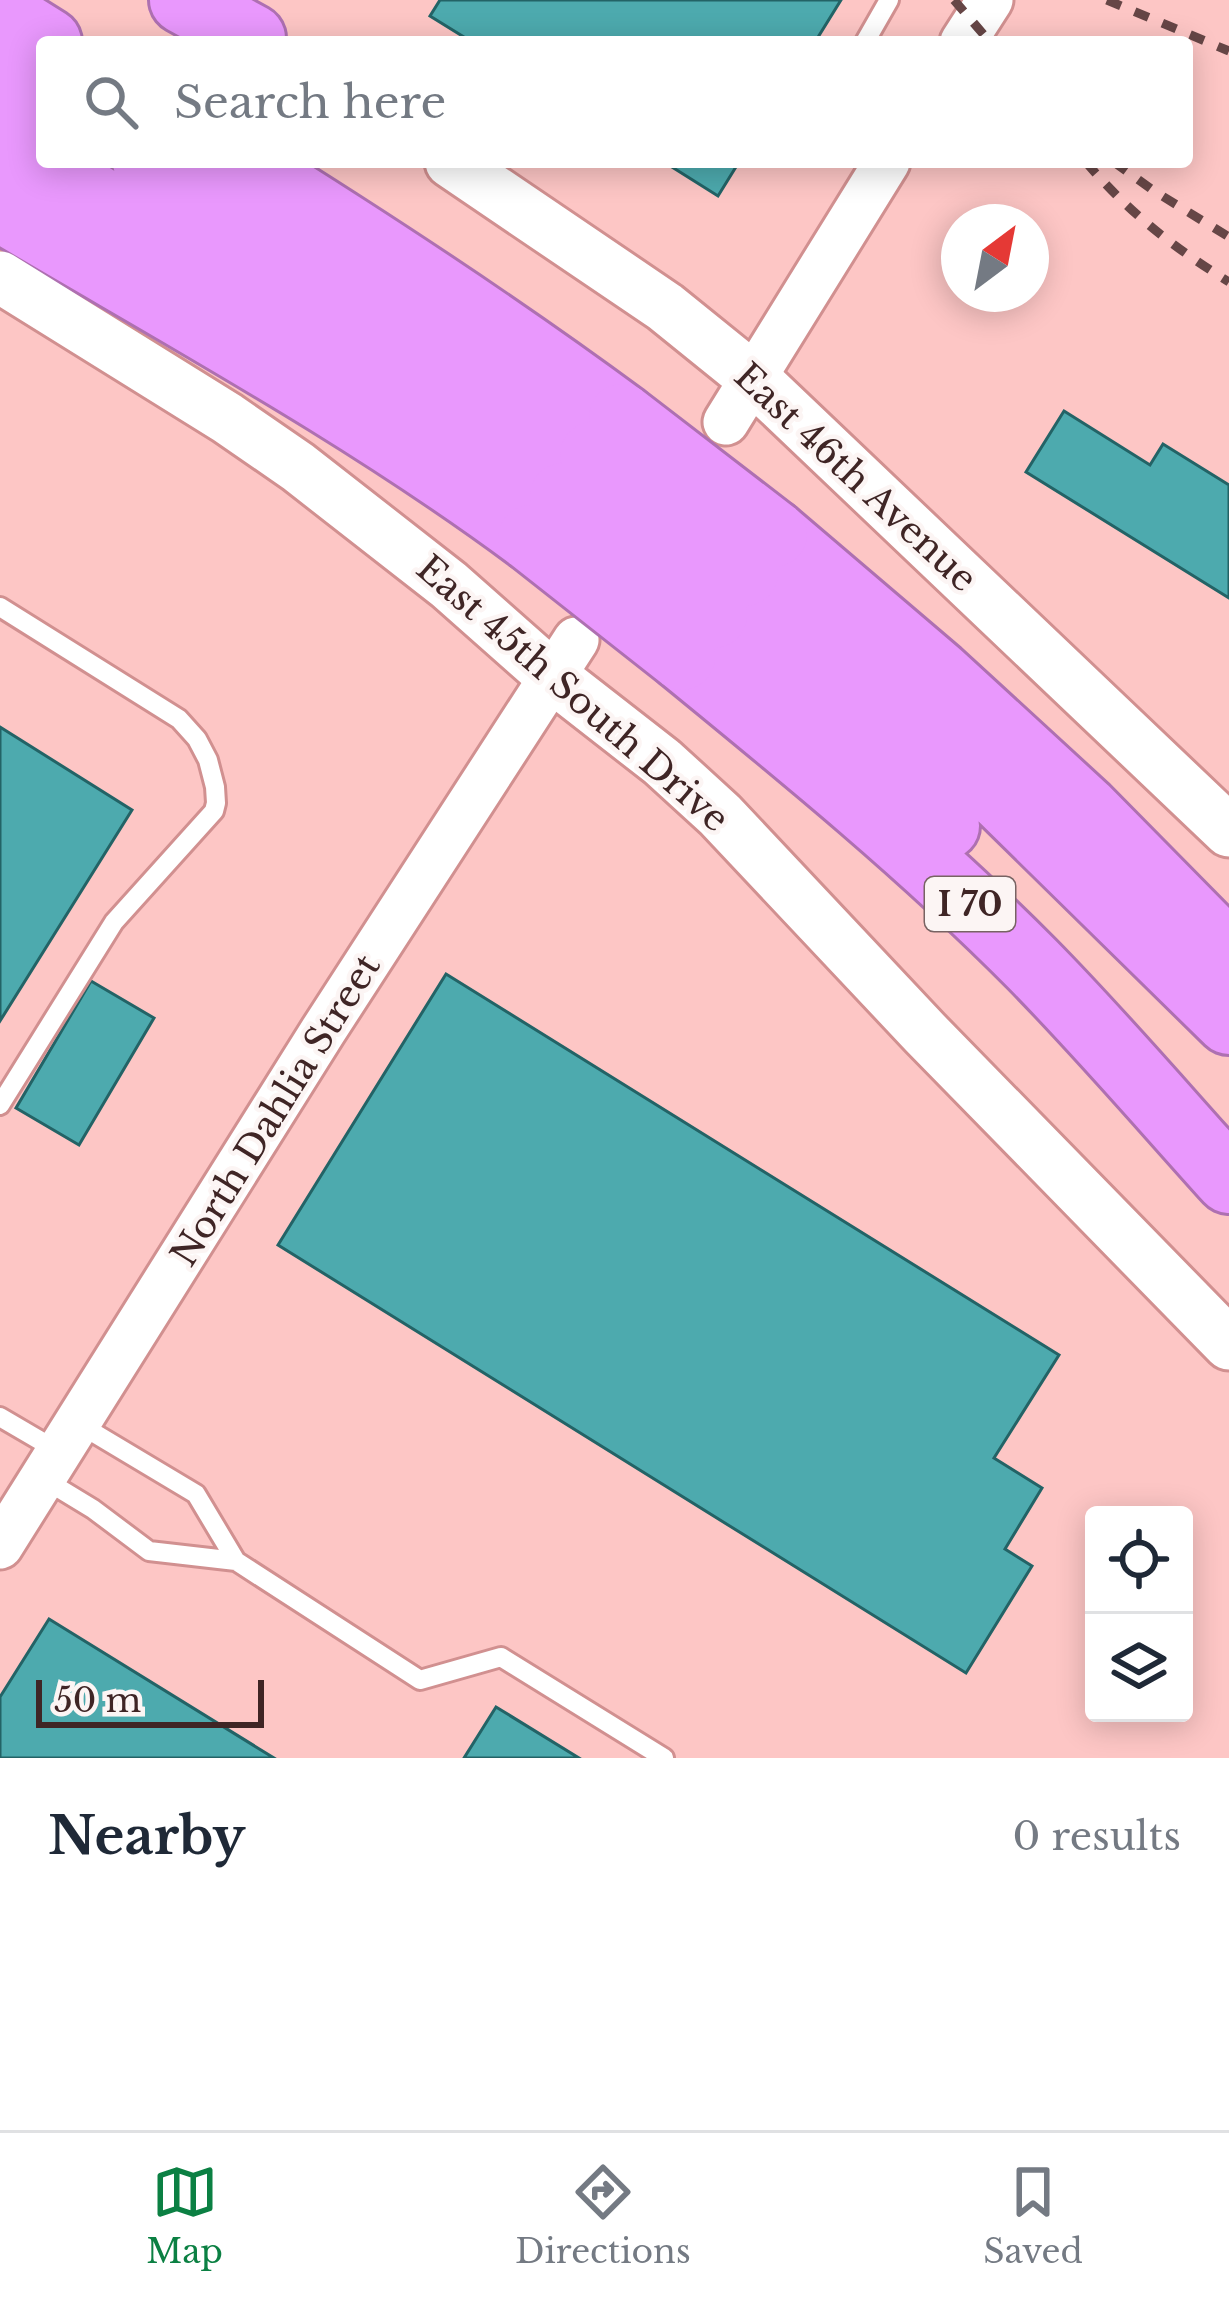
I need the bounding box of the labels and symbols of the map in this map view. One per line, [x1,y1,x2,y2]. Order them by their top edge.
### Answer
north arrow [941,204,1049,312]
street label: East 46th Avenue [725,354,986,601]
street label: East 45th South Drive [407,545,738,841]
road number: I 70 [925,877,1015,931]
street label: North Dahlia Street [161,946,390,1275]
scale bar [36,1674,264,1727]

